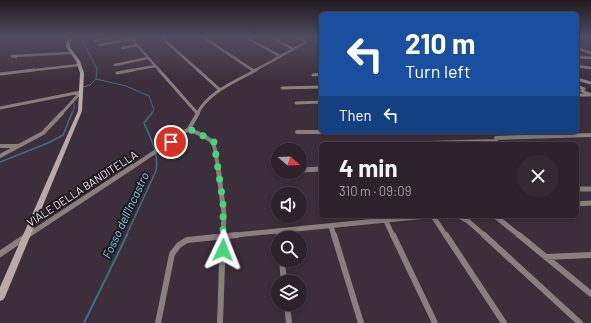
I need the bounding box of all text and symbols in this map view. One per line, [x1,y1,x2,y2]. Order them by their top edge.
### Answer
text: 210 m [405,26,475,60]
icon: left [339,28,391,80]
text: Turn left [405,60,471,82]
icon: left [380,104,402,126]
text: Then [339,106,372,124]
pin [154,125,188,159]
icon: arrive [160,131,182,153]
north arrow [271,143,307,179]
map controls [271,143,307,311]
street label: VIALE DELLA BANDITELLA [24,147,140,229]
text: 4 min [339,153,398,182]
button: close [517,155,559,197]
water label: Fosso dell'Incastro [99,170,151,260]
text: 310 m · 09:09 [339,183,411,199]
button: sound [271,187,307,223]
position arrow [202,229,244,271]
button: search [271,231,307,267]
button: layers [271,275,307,311]

